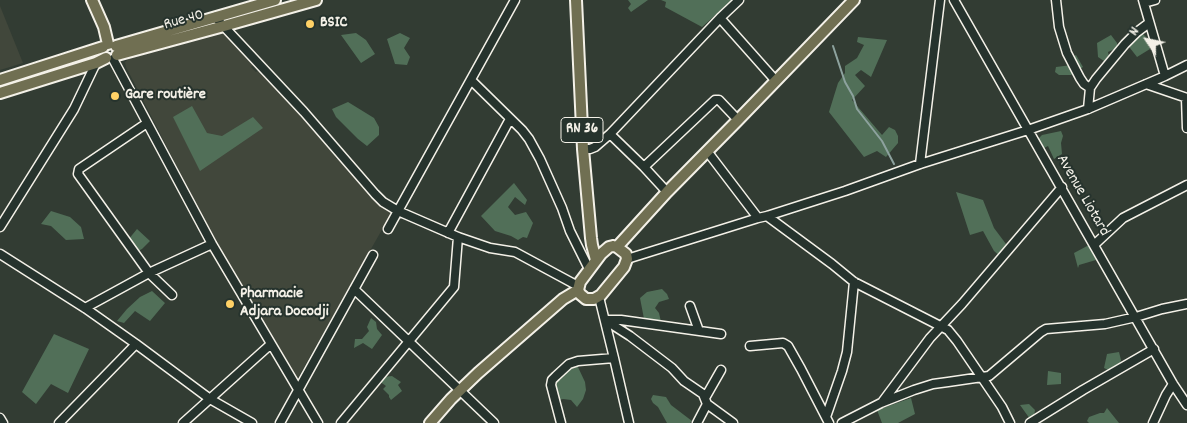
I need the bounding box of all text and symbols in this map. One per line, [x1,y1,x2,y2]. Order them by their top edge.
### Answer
street label: Rue 40 [162,6,206,36]
place label: BSIC [320,14,348,34]
north arrow [1122,15,1172,65]
marker: BSIC [304,18,316,30]
text: N [1124,23,1145,40]
place label: Gare routière [125,86,206,106]
marker: Gare routière [109,90,121,102]
road number: RN 36 [561,118,603,142]
street label: Avenue Liotard [1051,152,1113,240]
place label: Pharmacie Adjara Docodji [240,285,329,323]
marker: Pharmacie Adjara Docodji [224,298,236,310]

